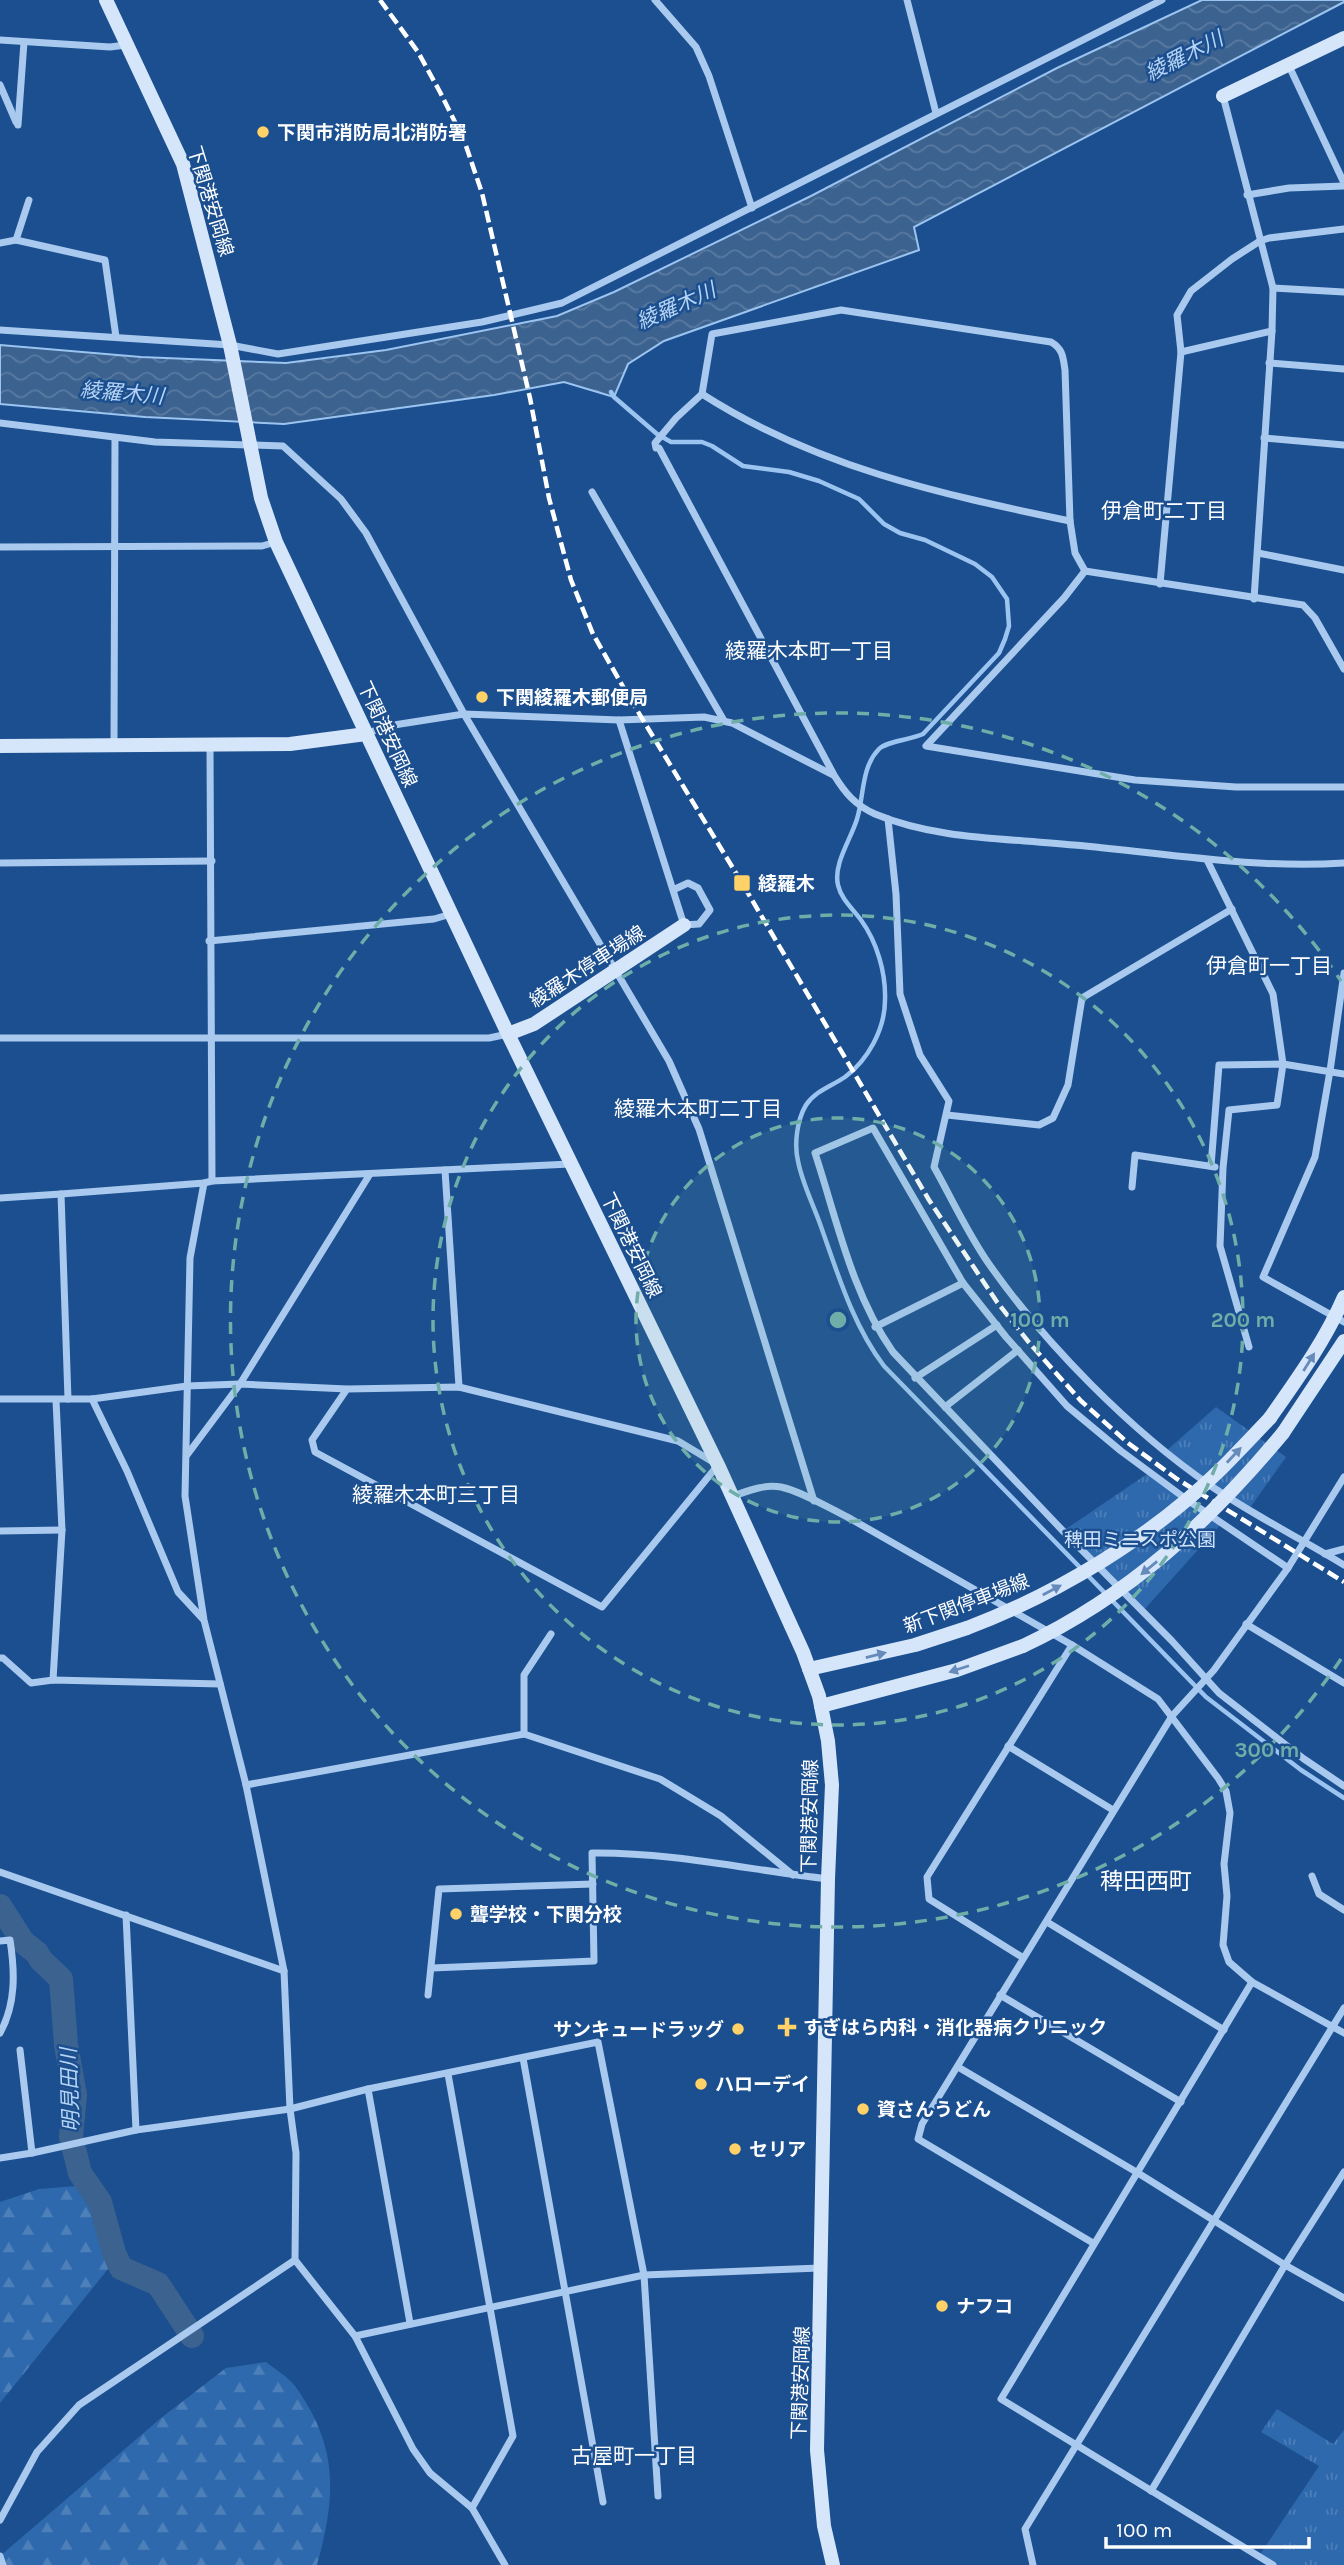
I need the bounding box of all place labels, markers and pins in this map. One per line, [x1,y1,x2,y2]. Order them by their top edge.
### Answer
place label: 下関市消防局北消防署 [277,122,467,144]
marker: 下関市消防局北消防署 [255,124,271,140]
place label: 下関綾羅木郵便局 [496,687,648,709]
marker: 下関綾羅木郵便局 [474,689,490,705]
marker: 綾羅木 [732,873,752,893]
place label: 綾羅木 [758,873,815,895]
centre of rings [826,1308,850,1332]
place label: 聾学校・下関分校 [470,1904,622,1926]
marker: 聾学校・下関分校 [448,1906,464,1922]
marker: すぎはら内科・消化器病クリニック [777,2017,797,2037]
place label: すぎはら内科・消化器病クリニック [803,2017,1107,2039]
place label: サンキュードラッグ [553,2019,724,2041]
marker: サンキュードラッグ [730,2021,746,2037]
place label: ハローデイ [715,2074,810,2096]
marker: ハローデイ [693,2076,709,2092]
place label: 資さんうどん [877,2099,991,2121]
marker: 資さんうどん [855,2101,871,2117]
place label: セリア [749,2139,806,2161]
marker: セリア [727,2141,743,2157]
place label: ナフコ [956,2296,1013,2318]
marker: ナフコ [934,2298,950,2314]

